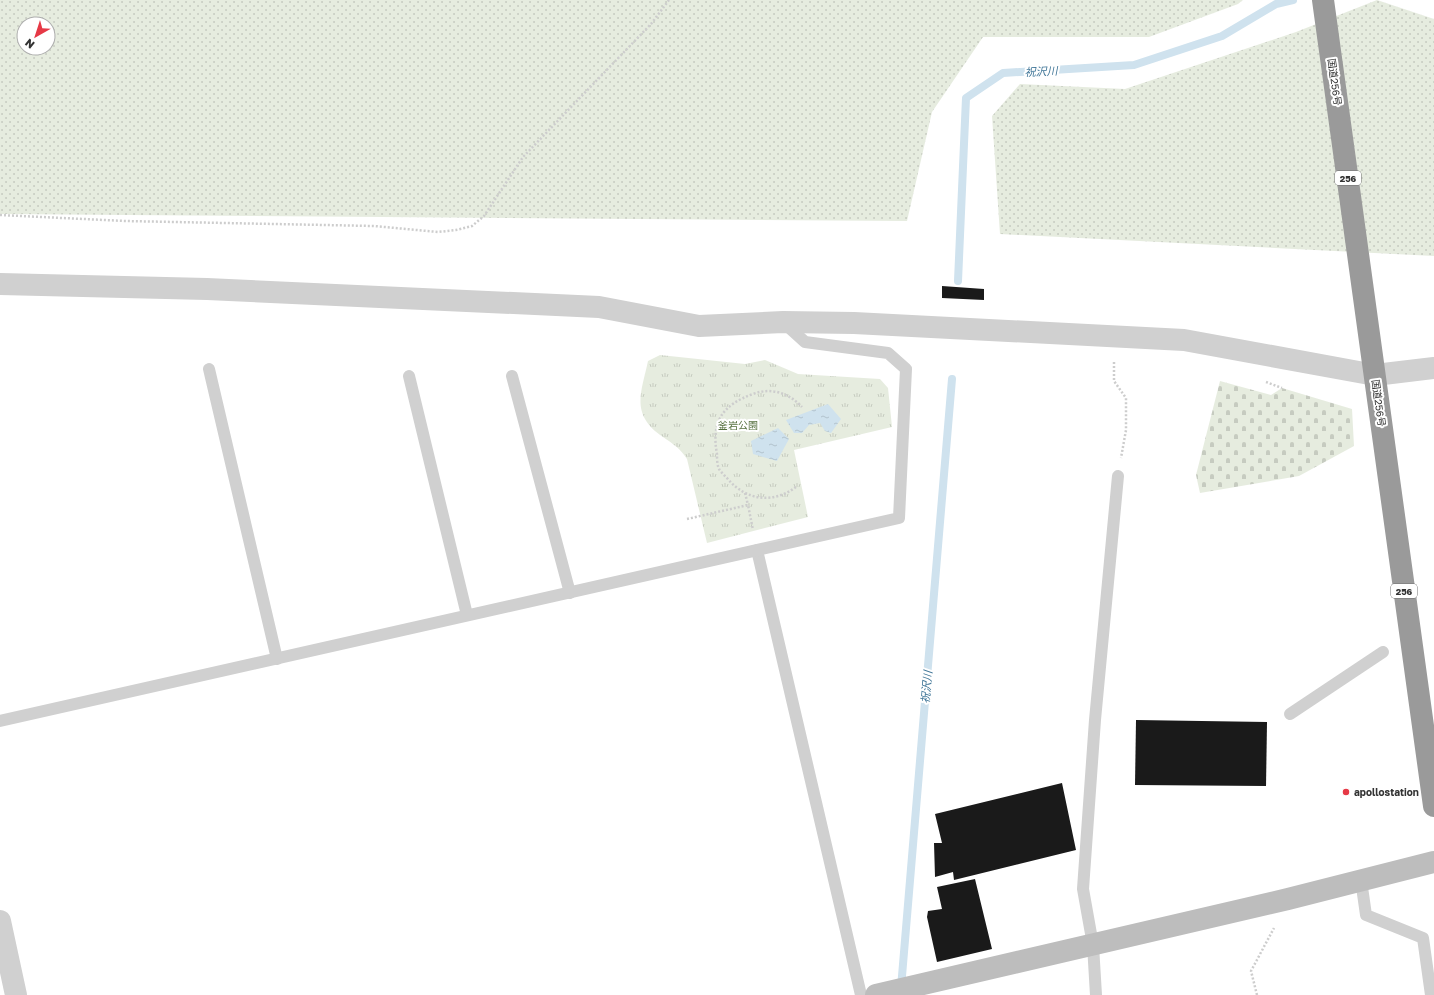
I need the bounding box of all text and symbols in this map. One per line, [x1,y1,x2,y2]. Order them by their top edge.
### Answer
north arrow [16,16,56,56]
text: N [22,36,37,52]
street label: 国道256号 [1326,58,1344,106]
water label: 祝沢川 [1024,64,1059,78]
road number: 256 [1335,171,1361,185]
street label: 国道256号 [1370,379,1388,427]
park label: 釜岩公園 [718,419,758,431]
road number: 256 [1391,584,1417,598]
water label: 祝沢川 [918,669,934,704]
place label: apollostation [1354,786,1419,798]
marker: apollostation [1341,787,1351,797]

